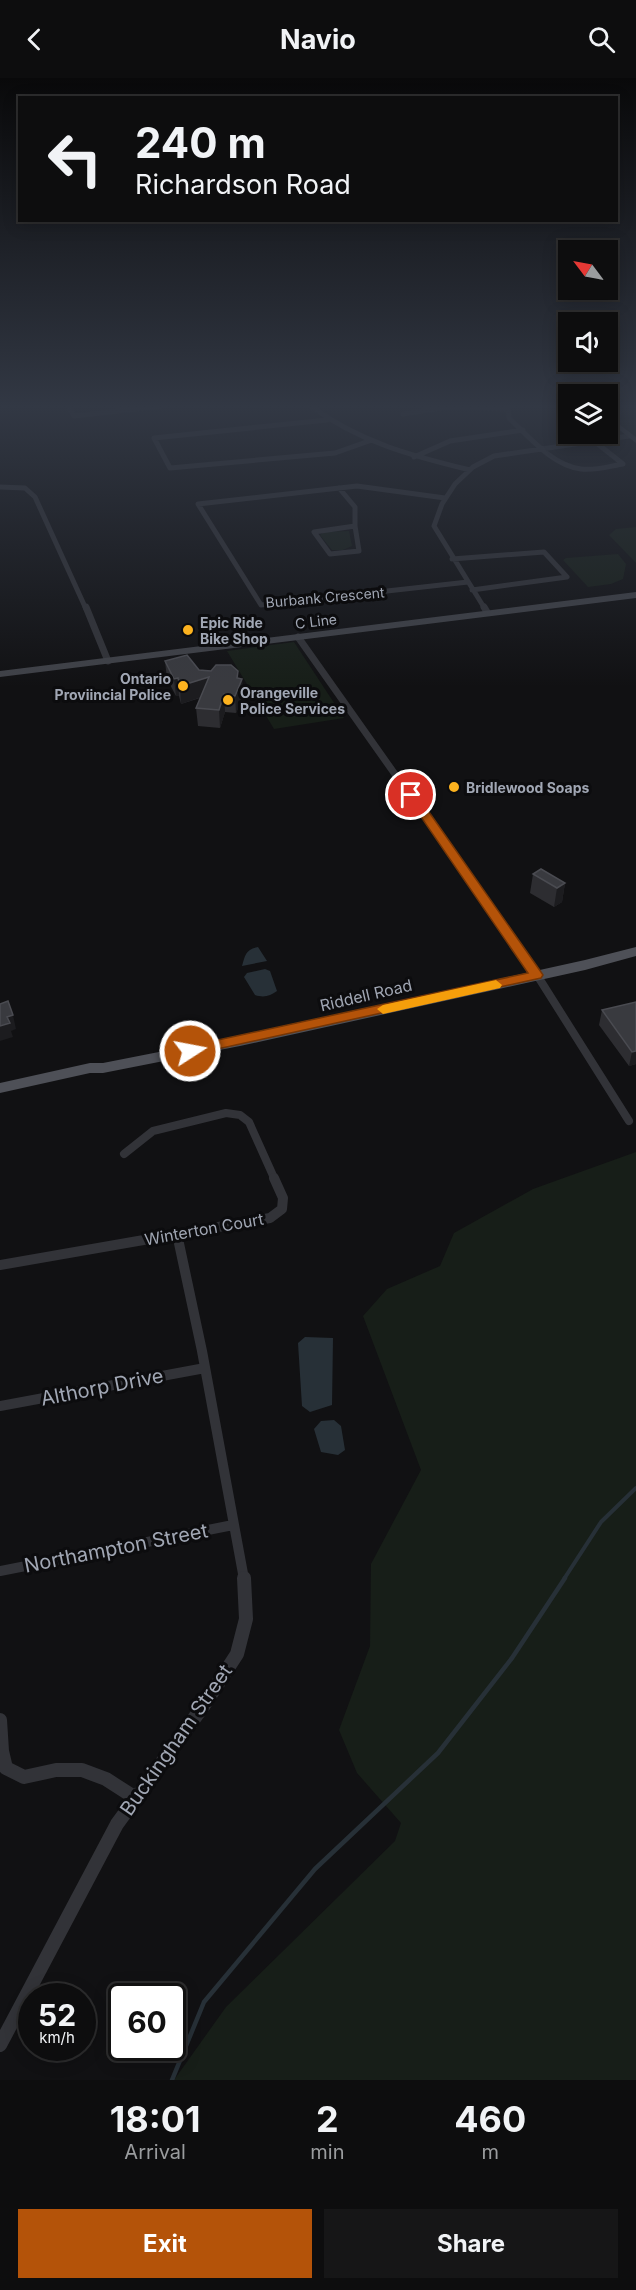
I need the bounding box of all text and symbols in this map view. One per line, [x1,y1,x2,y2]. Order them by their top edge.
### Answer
icon: back [18,23,51,56]
text: Navio [280,23,356,56]
icon: search [585,23,618,56]
text: 240 m [135,117,266,168]
icon: left [36,120,114,198]
text: Richardson Road [135,168,351,201]
north arrow [558,240,618,300]
map controls [558,240,618,444]
button: sound [558,312,618,372]
button: layers [558,384,618,444]
street label: Burbank Crescent [265,583,386,611]
street label: C Line [294,610,338,632]
place label: Epic Ride Bike Shop [200,614,268,647]
marker: Epic Ride Bike Shop [181,623,195,637]
place label: Ontario Proviincial Police [55,670,171,703]
marker: Ontario Proviincial Police [176,679,190,693]
place label: Orangeville Police Services [240,684,345,717]
marker: Orangeville Police Services [221,693,235,707]
pin [385,769,436,820]
icon: arrive [394,778,427,811]
place label: Bridlewood Soaps [466,779,589,796]
marker: Bridlewood Soaps [447,780,461,794]
street label: Riddell Road [318,975,414,1015]
position arrow [158,1019,222,1083]
street label: Winterton Court [143,1209,265,1249]
street label: Althorp Drive [39,1363,165,1411]
street label: Northampton Street [22,1518,210,1578]
street label: Buckingham Street [115,1659,237,1820]
speed limit sign: 60 [108,1983,186,2061]
text: 52 [38,1997,76,2033]
text: km/h [39,2028,75,2047]
text: 18:01 [110,2097,201,2141]
text: 2 [316,2097,339,2141]
text: 460 [454,2097,526,2141]
text: Arrival [124,2140,186,2164]
text: min [310,2140,344,2164]
text: m [481,2140,499,2164]
button: Exit [18,2209,312,2278]
button: Share [324,2209,618,2278]

